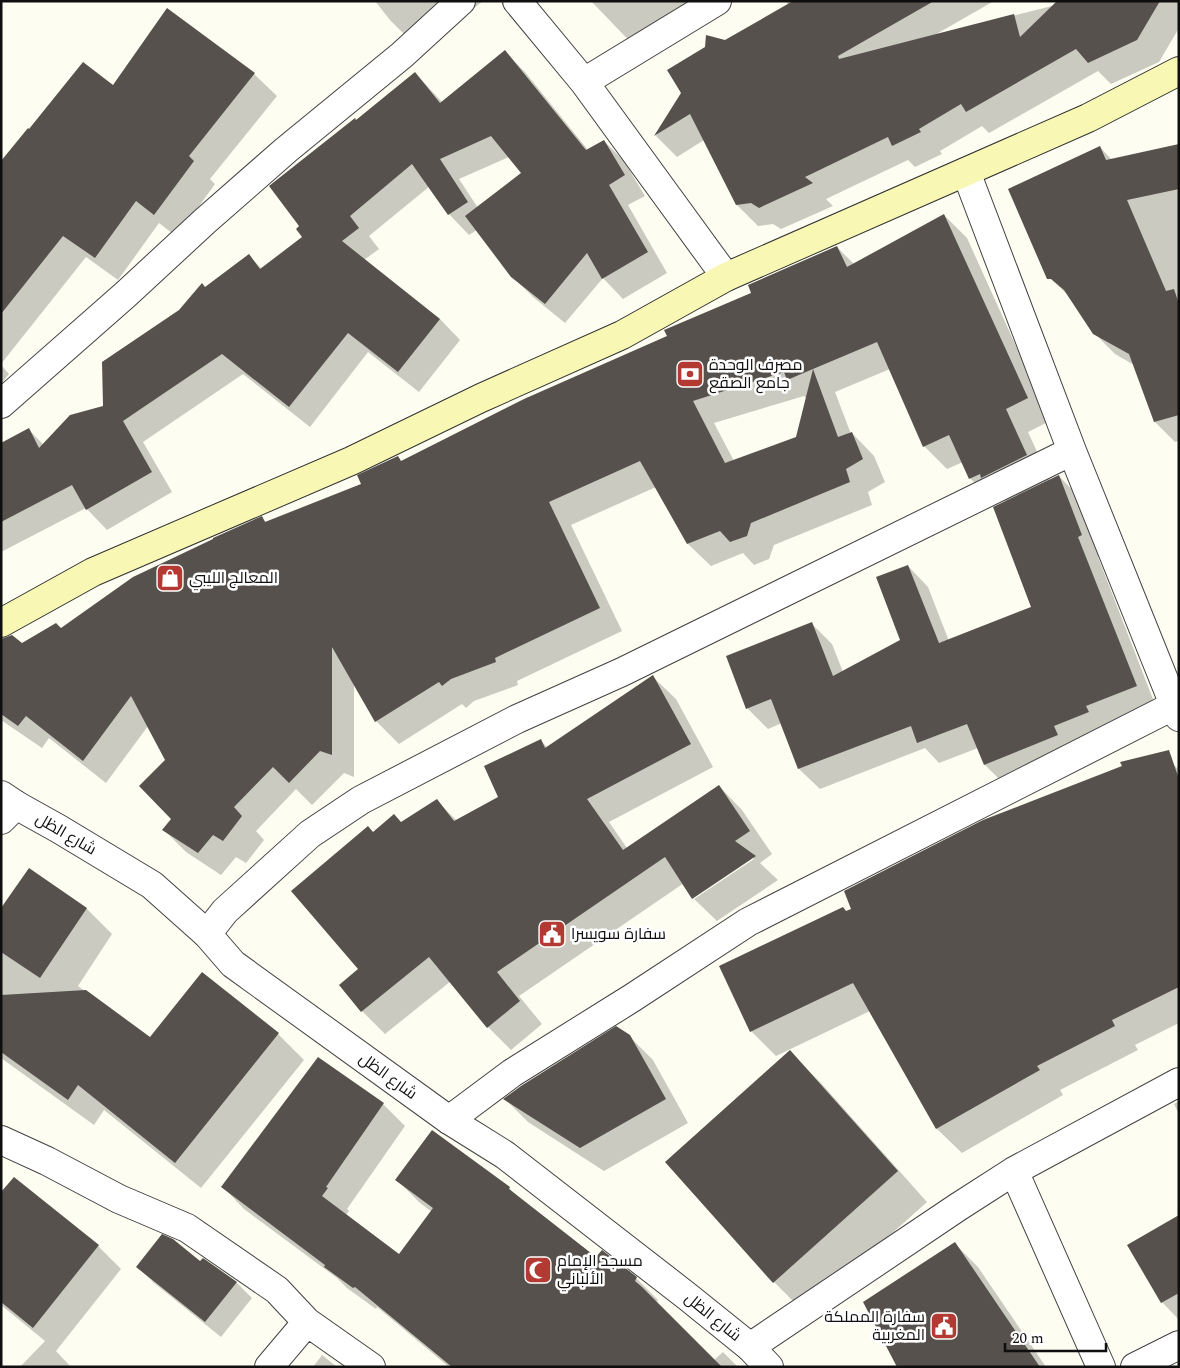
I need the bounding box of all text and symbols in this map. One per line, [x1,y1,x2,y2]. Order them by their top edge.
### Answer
place label: مصرف الوحدة جامع الصقع [709,353,802,395]
bank icon: مصرف الوحدة جامع الصقع [675,359,705,389]
shop icon: المعالج الليبي [155,563,185,593]
place label: المعالج الليبي [189,566,278,591]
street label: شارع الظل [31,807,101,861]
public building icon: سفارة سويسرا [537,919,567,949]
place label: سفارة سويسرا [571,922,666,946]
street label: شارع الظل [354,1047,422,1105]
place label: مسجد الإمام الألباني [557,1249,643,1292]
mosque icon: مسجد الإمام الألباني [523,1255,553,1285]
street label: شارع الظل [679,1287,747,1347]
place label: سفارة المملكة المغربية [824,1305,925,1347]
public building icon: سفارة المملكة المغربية [929,1311,959,1341]
scale bar [1005,1320,1106,1352]
text: 20 m [1012,1327,1044,1350]

